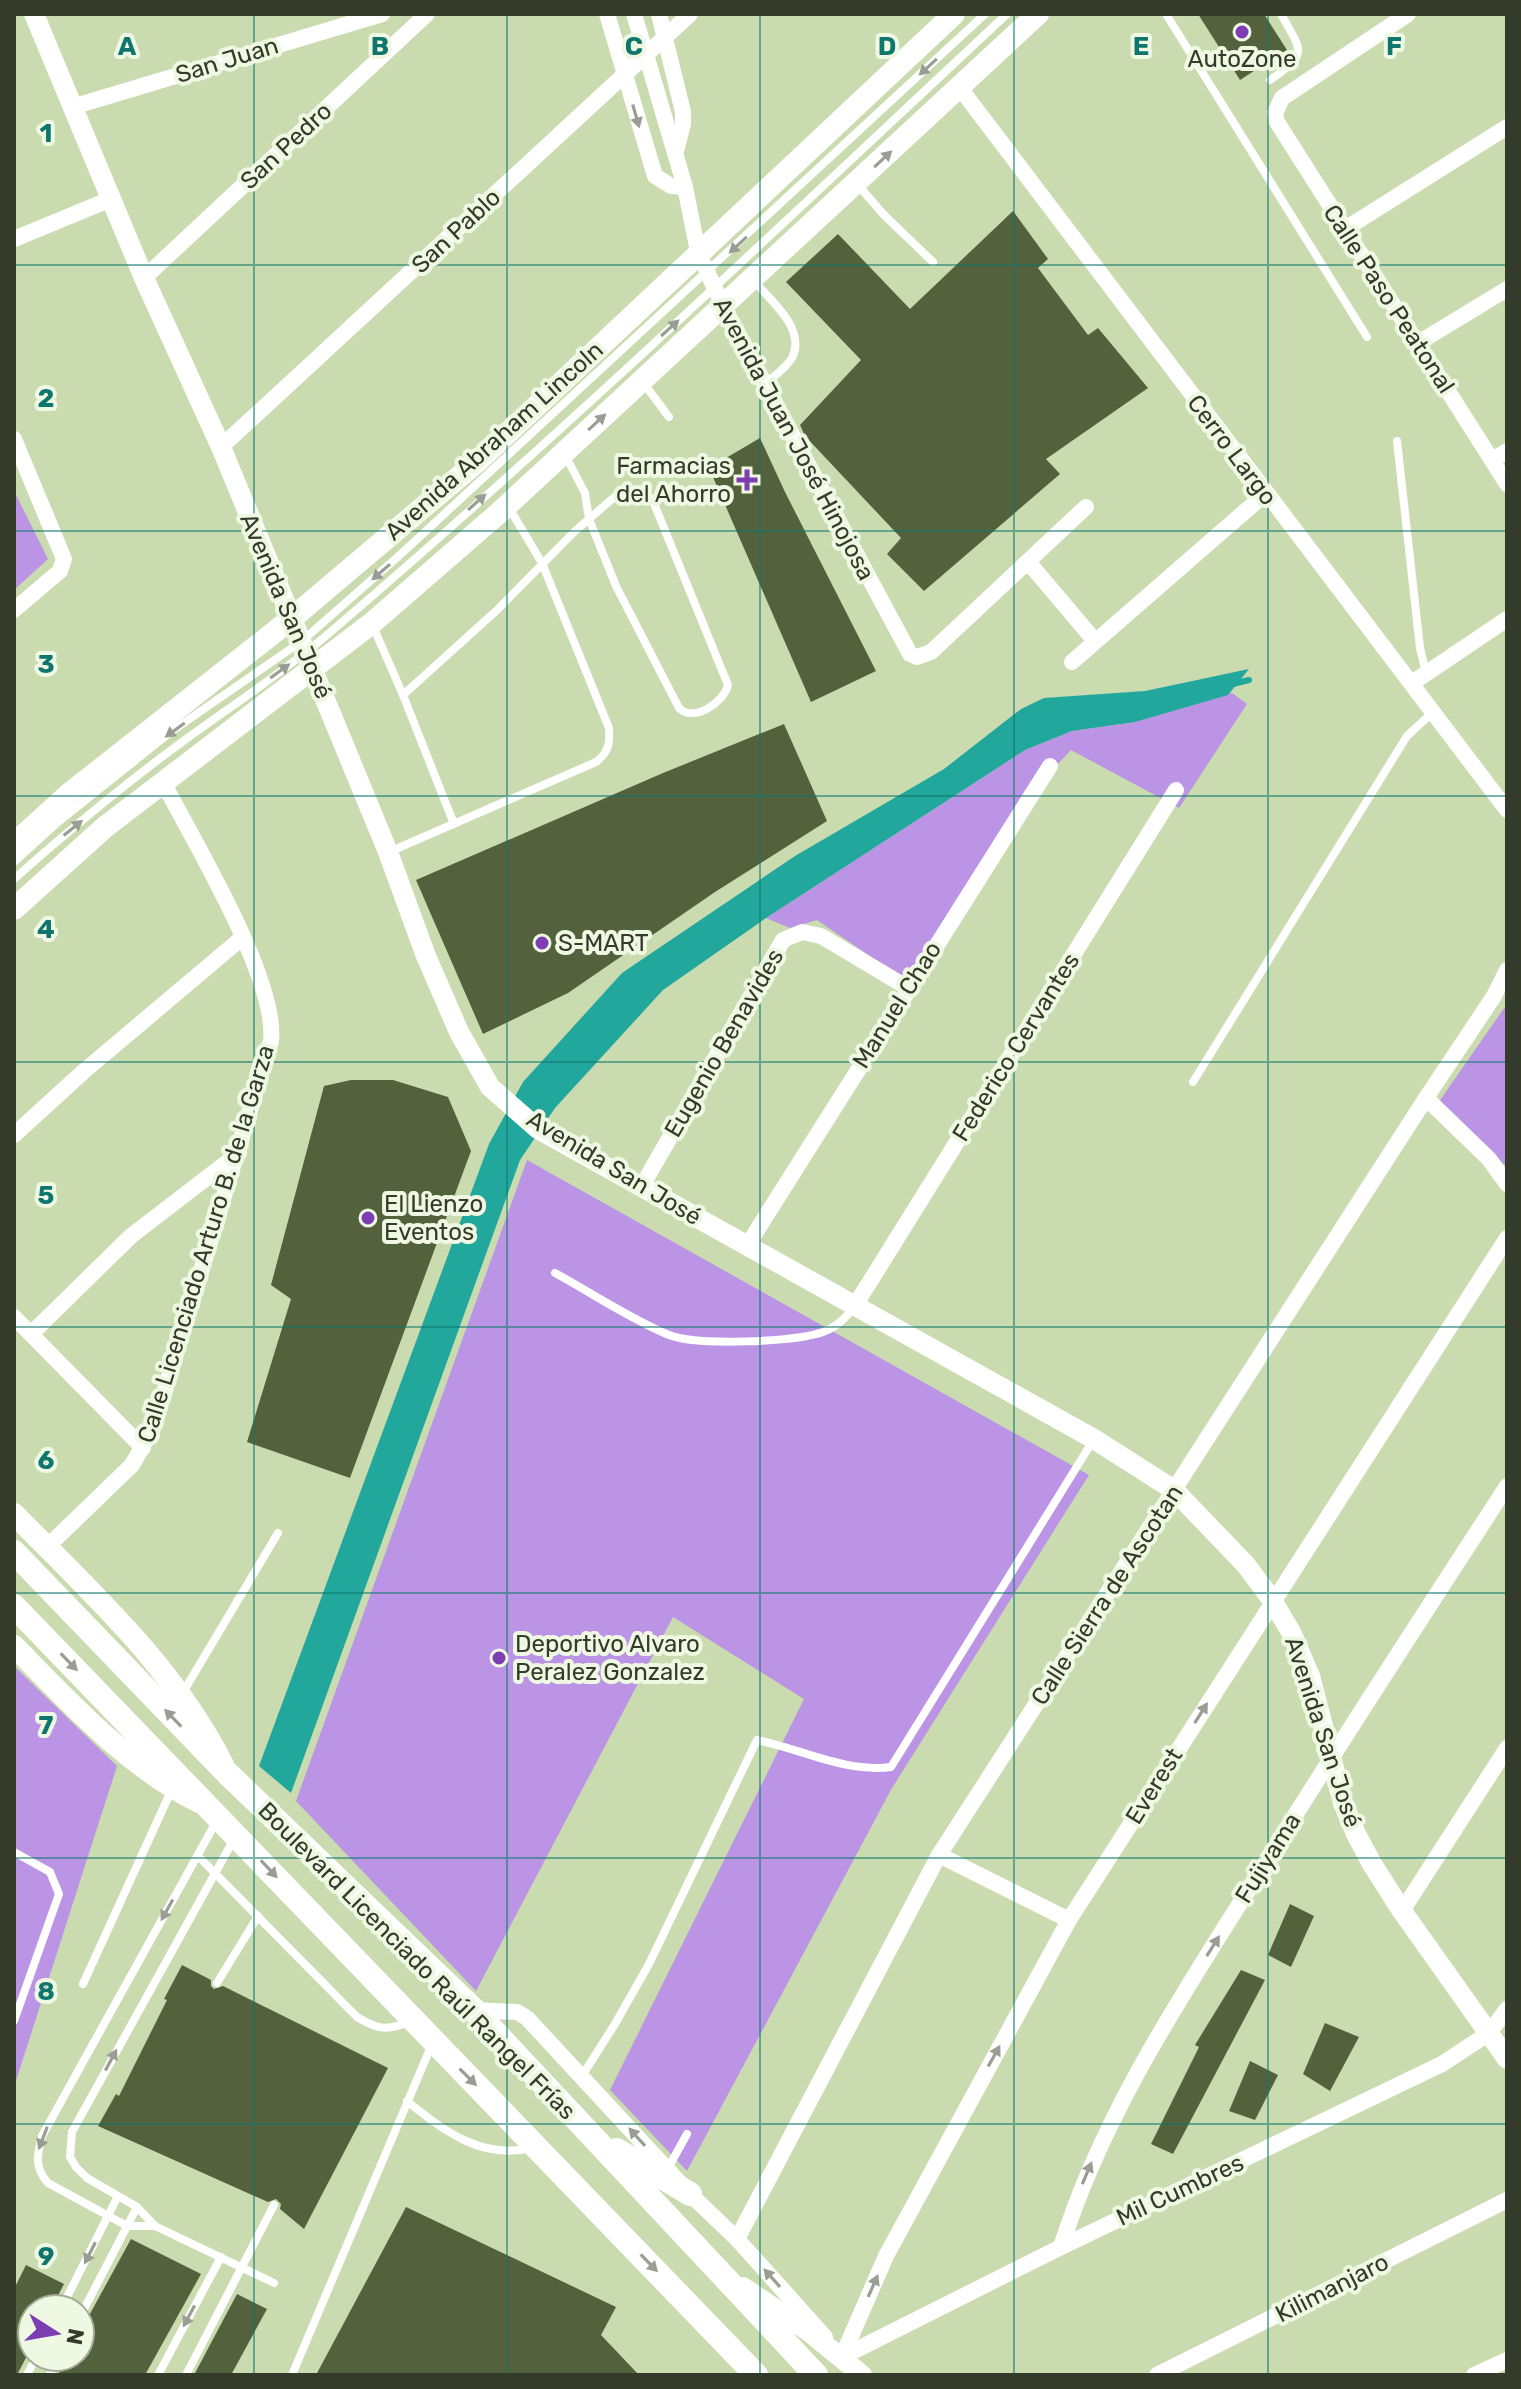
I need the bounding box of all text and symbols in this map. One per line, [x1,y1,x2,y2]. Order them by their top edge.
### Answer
marker: AutoZone [1233,23,1251,41]
text: A [118,31,137,62]
street label: San Juan [172,31,282,89]
text: B [371,31,389,62]
text: C [625,31,643,62]
text: D [878,31,896,62]
text: E [1133,31,1149,62]
text: F [1386,31,1402,62]
place label: AutoZone [1188,45,1296,73]
one-way arrow [919,58,938,76]
street label: San Pedro [235,97,337,195]
one-way arrow [630,104,643,128]
text: 1 [40,118,52,149]
one-way arrow [874,150,893,168]
street label: San Pablo [406,183,506,279]
street label: Calle Paso Peatonal [1318,199,1460,399]
one-way arrow [729,235,748,253]
street label: Avenida Juan José Hinojosa [708,293,880,585]
one-way arrow [660,319,679,337]
street label: Avenida Abraham Lincoln [379,336,609,546]
text: 2 [38,383,54,414]
street label: Cerro Largo [1181,389,1283,511]
one-way arrow [588,414,607,432]
place label: Farmacias del Ahorro [616,452,731,508]
marker: Farmacias del Ahorro [738,471,756,489]
one-way arrow [467,494,487,511]
street label: Avenida San José [234,509,338,703]
one-way arrow [372,562,391,580]
text: 3 [37,649,55,680]
one-way arrow [270,664,290,680]
one-way arrow [165,721,185,737]
one-way arrow [62,820,82,837]
text: 4 [37,914,55,945]
place label: S-MART [558,929,649,957]
marker: S-MART [533,934,551,952]
street label: Manuel Chao [847,936,947,1074]
street label: Eugenio Benavides [659,944,789,1142]
street label: Federico Cervantes [947,948,1085,1146]
street label: Calle Licenciado Arturo B. de la Garza [132,1042,280,1446]
street label: Avenida San José [522,1105,706,1231]
text: 5 [38,1180,54,1211]
place label: El Lienzo Eventos [384,1190,483,1246]
marker: El Lienzo Eventos [359,1209,377,1227]
text: 6 [38,1445,55,1476]
street label: Calle Sierra de Ascotan [1025,1480,1189,1710]
place label: Deportivo Alvaro Peralez Gonzalez [515,1630,705,1686]
street label: Avenida San José [1279,1633,1367,1831]
marker: Deportivo Alvaro Peralez Gonzalez [490,1649,508,1667]
one-way arrow [59,1652,77,1671]
one-way arrow [1193,1702,1207,1724]
one-way arrow [164,1709,182,1728]
text: 7 [39,1710,54,1741]
street label: Everest [1120,1743,1188,1829]
street label: Boulevard Licenciado Raúl Rangel Frías [253,1797,581,2125]
street label: Fujiyama [1229,1808,1307,1908]
one-way arrow [259,1859,277,1878]
one-way arrow [161,1899,175,1921]
one-way arrow [1205,1935,1219,1957]
text: 8 [37,1976,55,2007]
one-way arrow [988,2044,1001,2067]
one-way arrow [105,2049,118,2072]
one-way arrow [458,2067,477,2086]
one-way arrow [36,2126,49,2150]
one-way arrow [628,2128,646,2147]
street label: Mil Cumbres [1112,2148,1248,2232]
one-way arrow [1080,2161,1093,2185]
text: 9 [38,2241,54,2272]
one-way arrow [83,2241,97,2264]
street label: Kilimanjaro [1271,2248,1393,2328]
one-way arrow [640,2253,658,2272]
one-way arrow [763,2268,781,2287]
one-way arrow [867,2274,880,2297]
north arrow [16,2293,96,2373]
one-way arrow [183,2304,196,2327]
text: N [60,2326,90,2347]

